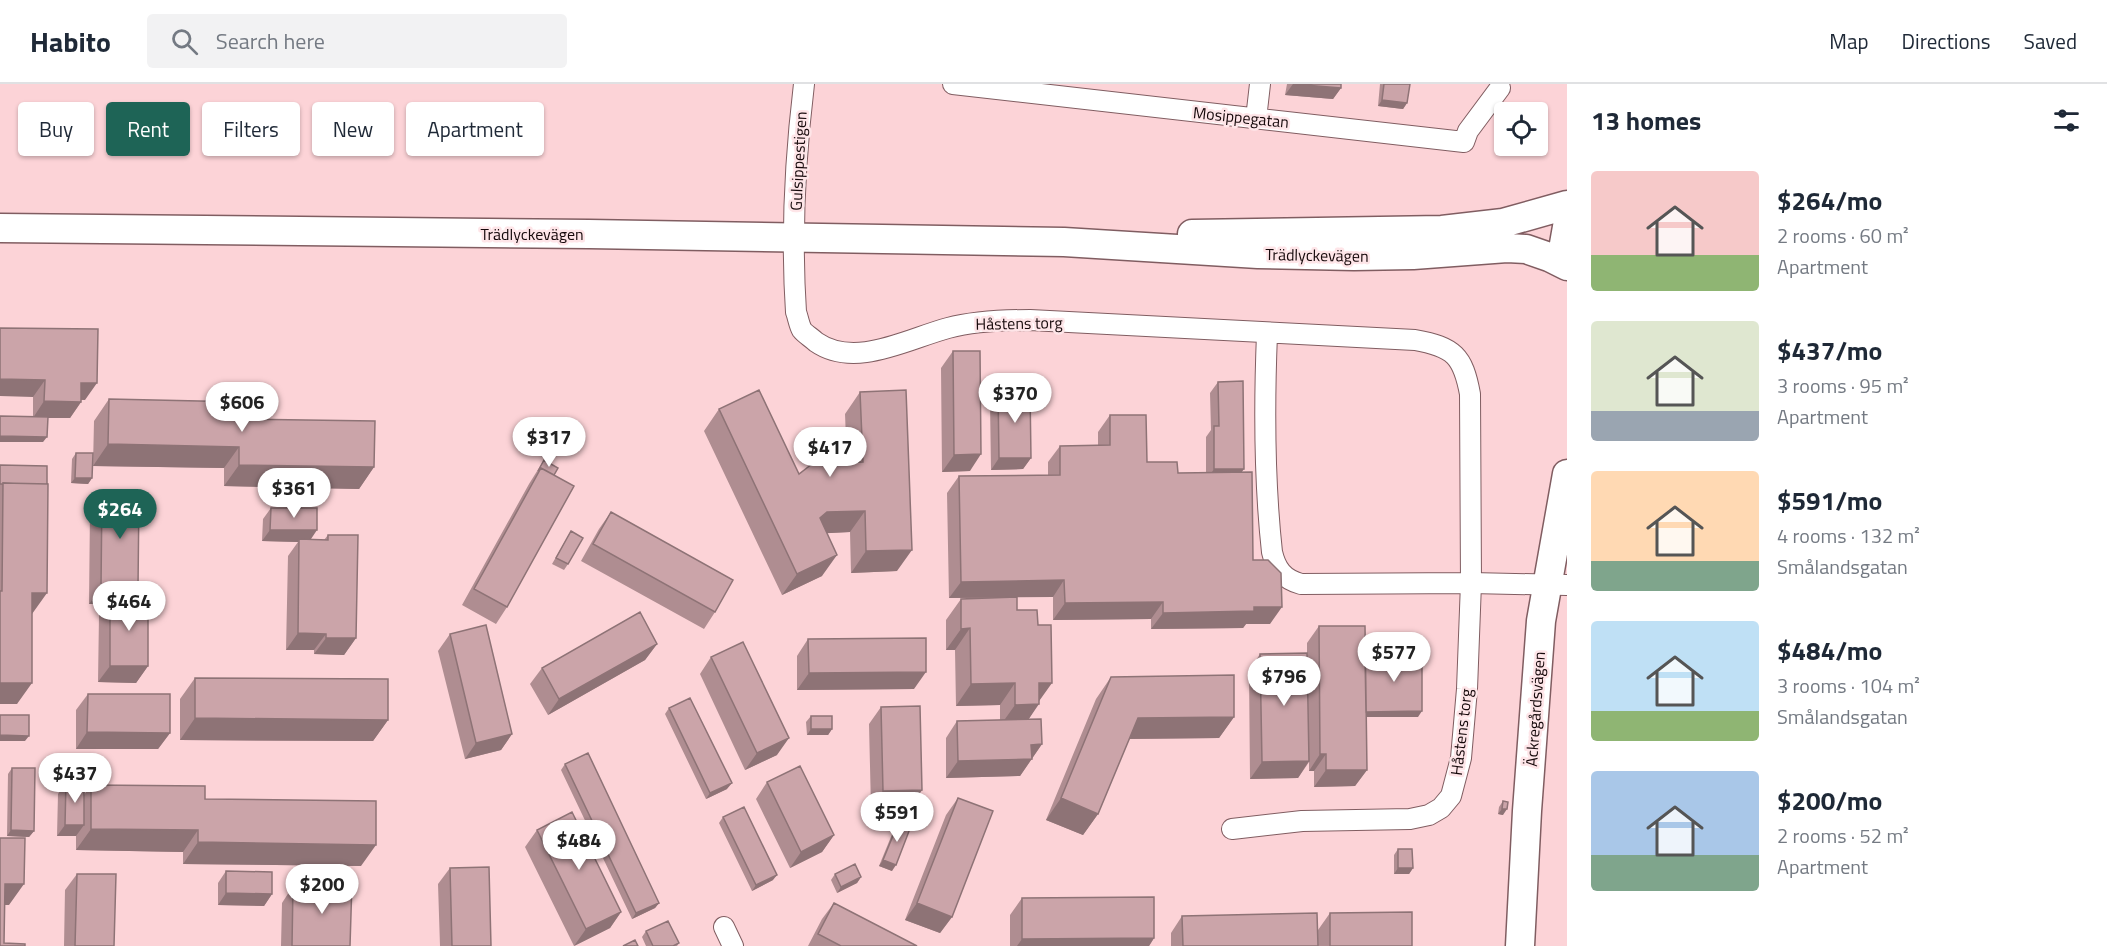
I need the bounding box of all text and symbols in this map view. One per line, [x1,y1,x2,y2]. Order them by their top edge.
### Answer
search box [147,14,567,68]
text: Habito [30,20,111,63]
text: Search here [216,24,325,58]
icon: search [168,25,201,58]
text: Map [1829,25,1869,57]
text: Directions [1902,25,1991,57]
text: Saved [2024,25,2077,57]
street label: Mosippegatan [1192,100,1290,134]
text: 13 homes [1591,101,1701,140]
chip: Buy [18,102,94,156]
chip: Rent [106,102,190,156]
chip: Filters [202,102,300,156]
chip: New [312,102,394,156]
chip: Apartment [406,102,544,156]
map controls [1494,102,1548,156]
button: locate [1494,102,1548,156]
icon: filters [2050,104,2083,137]
street label: Gulsippestigen [783,111,813,211]
text: $264/mo [1777,181,1882,220]
icon: home [1639,195,1711,267]
text: 2 rooms · 60 m² [1777,220,1909,251]
street label: Trädlyckevägen [480,222,584,246]
street label: Trädlyckevägen [1265,242,1369,268]
text: Apartment [1777,251,1868,282]
street label: Håstens torg [975,310,1063,336]
text: $437/mo [1777,331,1882,370]
icon: home [1639,345,1711,417]
text: 3 rooms · 95 m² [1777,370,1909,401]
pin: $370 [979,373,1051,424]
text: $370 [993,377,1037,408]
pin: $606 [206,382,278,433]
text: $606 [220,386,264,417]
text: Apartment [1777,401,1868,432]
pin: $317 [513,417,585,468]
text: $317 [527,421,571,452]
pin: $417 [794,427,866,478]
text: $417 [808,431,852,462]
pin: $361 [258,468,330,519]
text: $361 [272,472,316,503]
text: $591/mo [1777,481,1882,520]
pin: $264 [84,489,156,540]
text: $264 [98,493,142,524]
icon: home [1639,495,1711,567]
text: 4 rooms · 132 m² [1777,520,1920,551]
text: Smålandsgatan [1777,551,1908,582]
pin: $464 [93,581,165,632]
text: $464 [107,585,151,616]
text: $484/mo [1777,631,1882,670]
pin: $577 [1358,632,1430,683]
text: $577 [1372,636,1416,667]
icon: home [1639,645,1711,717]
street label: Äckregårdsvägen [1519,651,1551,767]
pin: $796 [1248,656,1320,707]
text: $796 [1262,660,1306,691]
text: 3 rooms · 104 m² [1777,670,1920,701]
street label: Håstens torg [1444,687,1478,777]
text: Smålandsgatan [1777,701,1908,732]
pin: $437 [39,753,111,804]
text: $437 [53,757,97,788]
text: $200/mo [1777,781,1882,820]
pin: $591 [861,792,933,843]
icon: home [1639,795,1711,867]
text: $591 [875,796,919,827]
pin: $484 [543,820,615,871]
text: 2 rooms · 52 m² [1777,820,1909,851]
text: $484 [557,824,601,855]
text: Apartment [1777,851,1868,882]
pin: $200 [286,864,358,915]
text: $200 [300,868,344,899]

